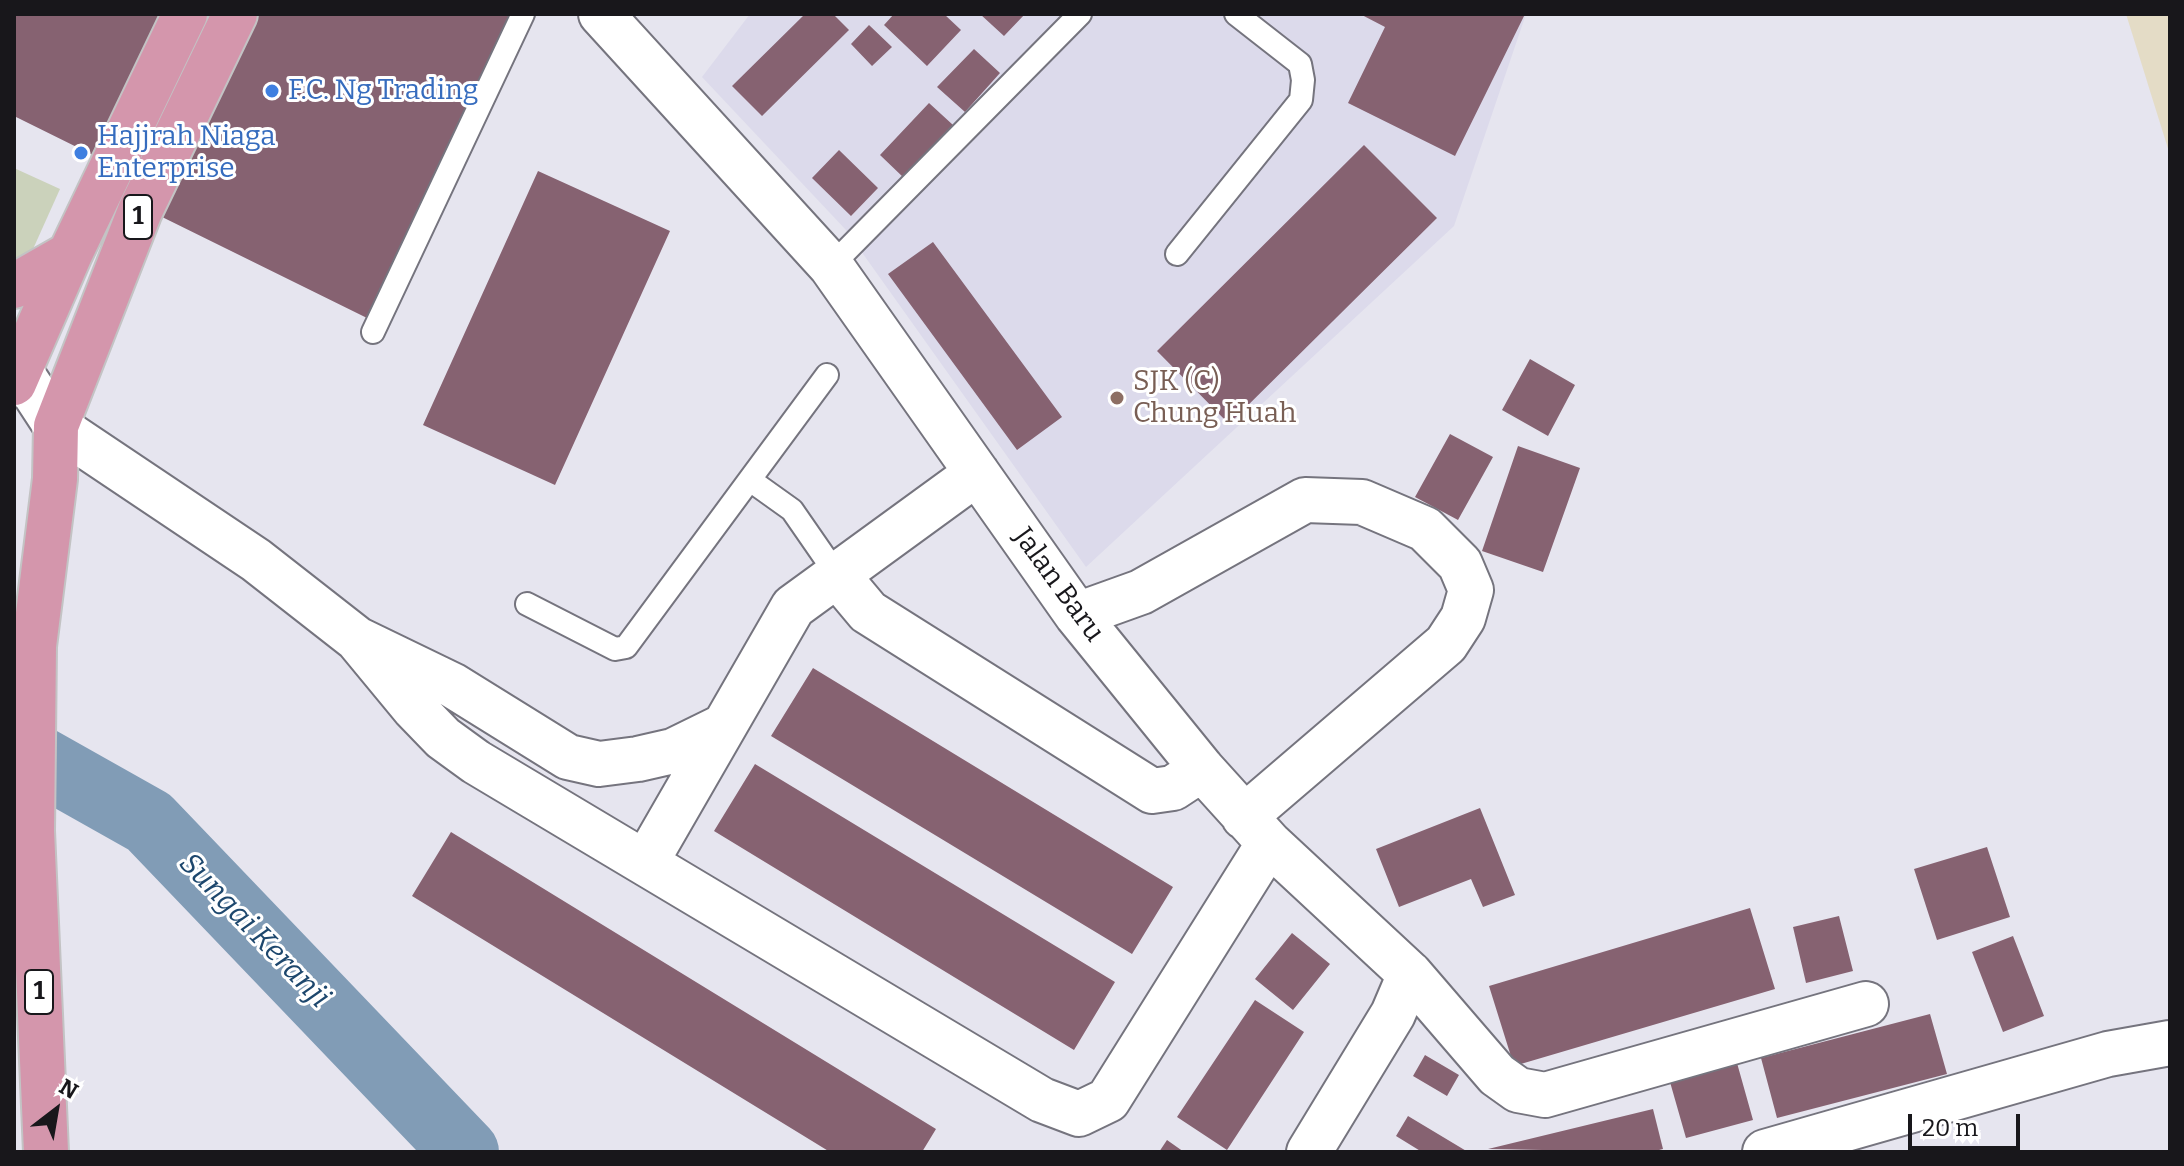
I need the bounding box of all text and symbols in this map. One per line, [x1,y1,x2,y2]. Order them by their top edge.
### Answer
place label: F.C. Ng Trading [288,74,478,108]
marker: F.C. Ng Trading [263,82,281,100]
place label: Hajjrah Niaga Enterprise [97,120,276,186]
marker: Hajjrah Niaga Enterprise [72,144,90,162]
road number: 1 [124,195,152,239]
place label: SJK (C) Chung Huah [1133,365,1296,431]
marker: SJK (C) Chung Huah [1108,389,1126,407]
street label: Jalan Baru [1005,521,1111,649]
water label: Sungai Keranji [171,846,337,1016]
road number: 1 [25,970,53,1014]
north arrow [16,1070,96,1150]
text: N [54,1073,83,1105]
scale bar [1912,1098,2024,1148]
text: 20 m [1922,1114,1978,1142]

